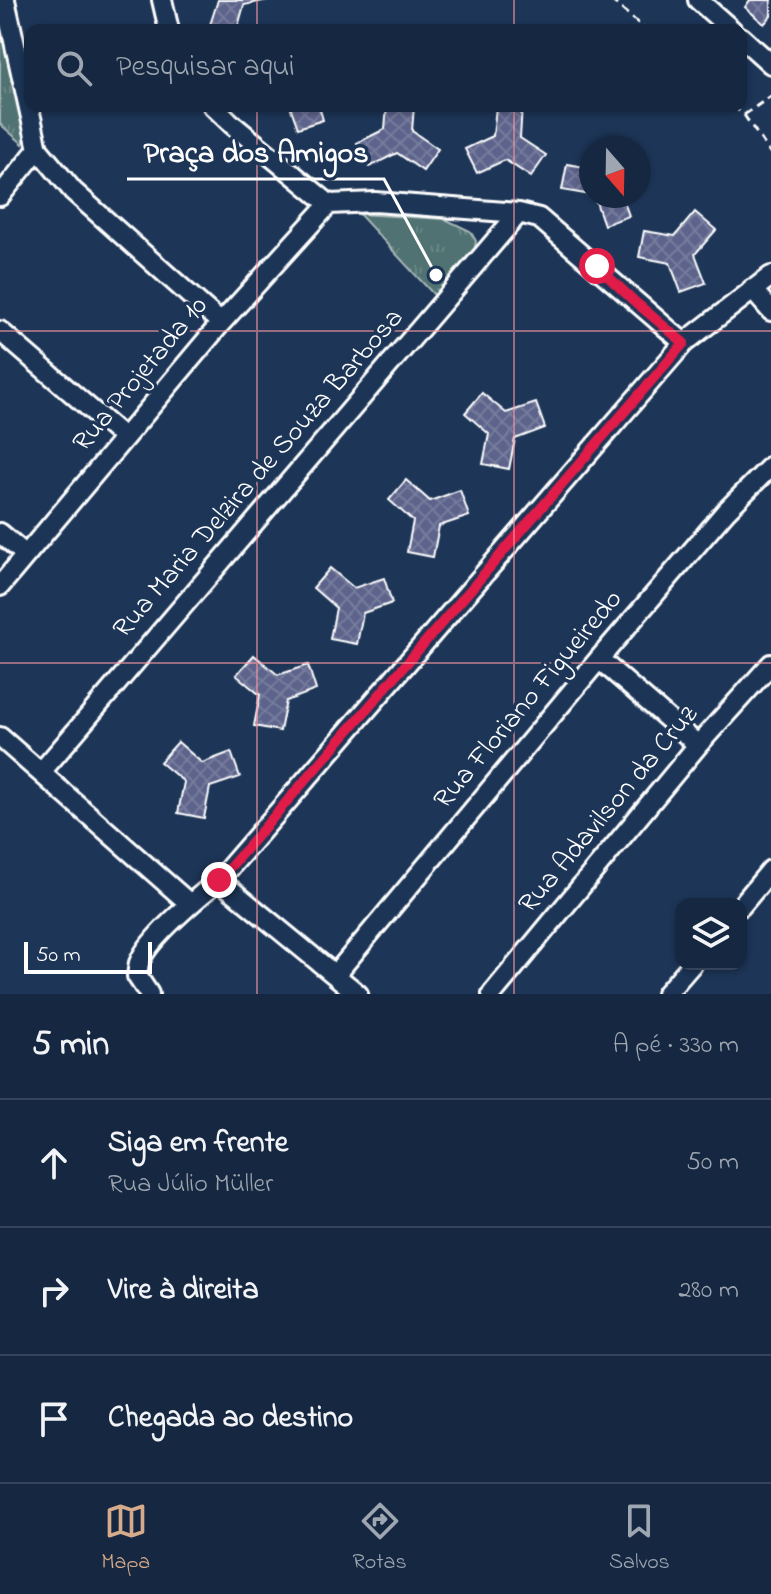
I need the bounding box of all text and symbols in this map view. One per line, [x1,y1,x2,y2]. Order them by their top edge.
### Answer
search box [24,24,747,112]
icon: search [52,46,96,90]
text: Pesquisar aqui [116,46,295,90]
callout: Praça dos Amigos [127,125,384,179]
text: Praça dos Amigos [144,133,368,178]
north arrow [579,136,651,208]
route start [579,248,615,284]
street label: Rua Projetada 10 [63,288,219,462]
street label: Rua Maria Delzira de Souza Barbosa [104,300,414,648]
street label: Rua Floriano Figueiredo [425,581,633,819]
street label: Rua Adavilson da Cruz [509,697,709,923]
route end [201,862,237,898]
map controls [675,898,747,970]
button: layers [675,898,747,970]
scale bar [24,938,152,974]
text: 50 m [36,940,81,972]
text: 5 min [32,1021,109,1071]
text: A pé · 330 m [613,1027,739,1065]
text: Siga em frente [108,1122,288,1166]
icon: ahead [32,1141,76,1185]
text: 50 m [686,1144,739,1182]
text: Rua Júlio Müller [108,1166,273,1204]
icon: right [32,1269,76,1313]
text: Vire à direita [108,1269,259,1313]
text: 280 m [678,1272,739,1310]
icon: arrive [32,1397,76,1441]
text: Chegada ao destino [108,1397,353,1441]
tab: Mapa [101,1499,150,1579]
tab: Rotas [353,1499,407,1579]
tab: Salvos [609,1499,670,1579]

